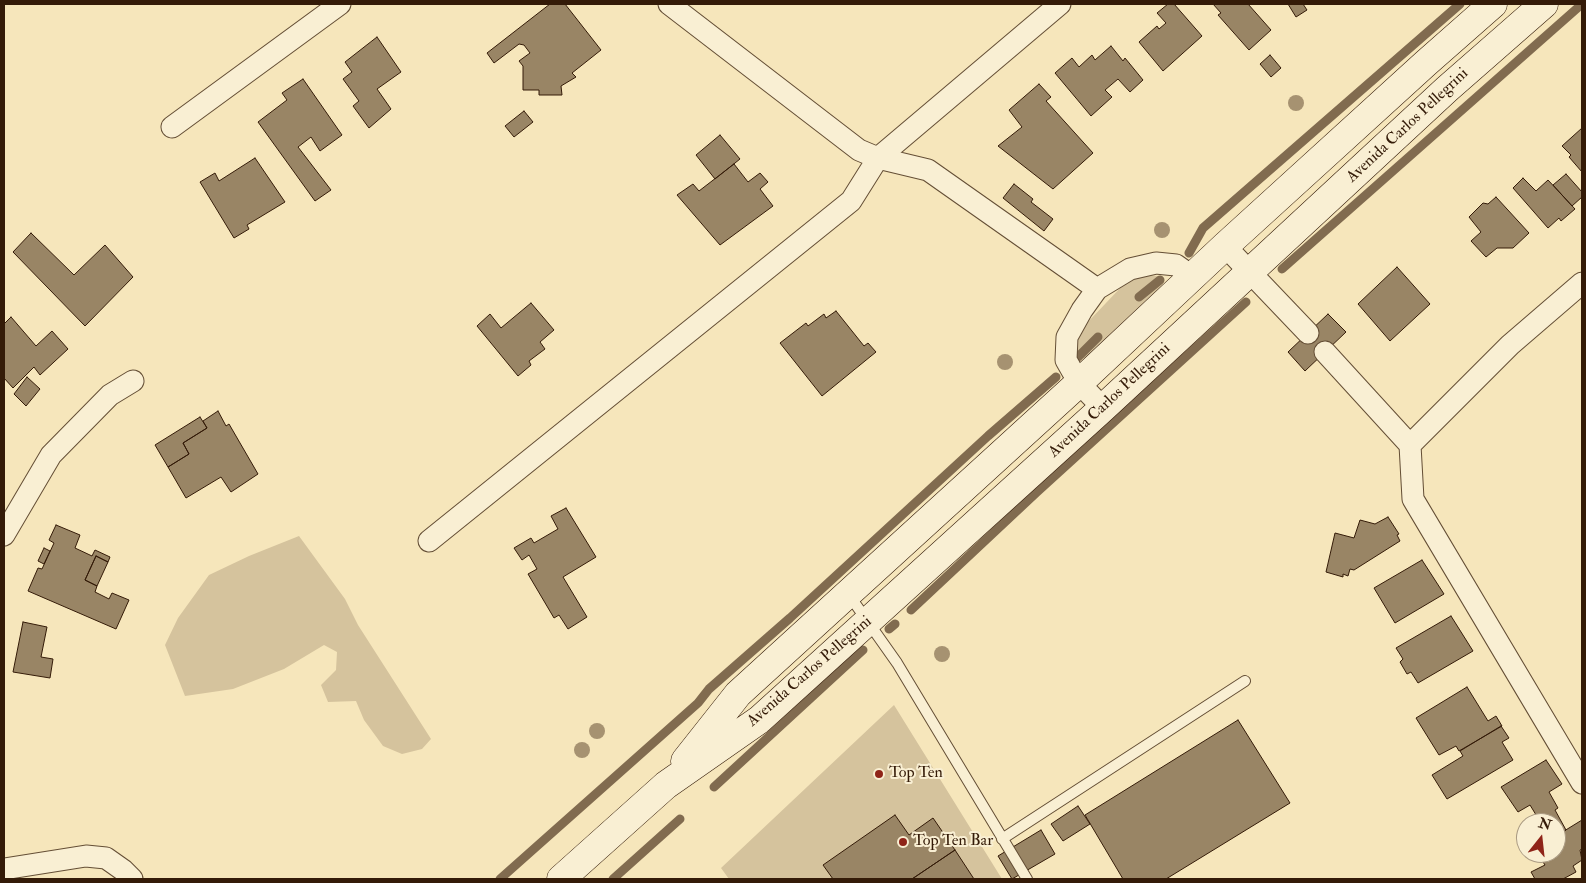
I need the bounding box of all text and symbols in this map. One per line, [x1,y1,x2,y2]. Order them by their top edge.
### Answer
street label: Avenida Carlos Pellegrini [1343,65,1473,187]
street label: Avenida Carlos Pellegrini [1045,340,1175,462]
street label: Avenida Carlos Pellegrini [744,613,876,731]
place label: Top Ten [889,764,943,784]
marker: Top Ten [873,768,885,780]
north arrow [1516,813,1566,863]
text: N [1537,814,1553,834]
place label: Top Ten Bar [913,832,993,852]
marker: Top Ten Bar [897,836,909,848]

